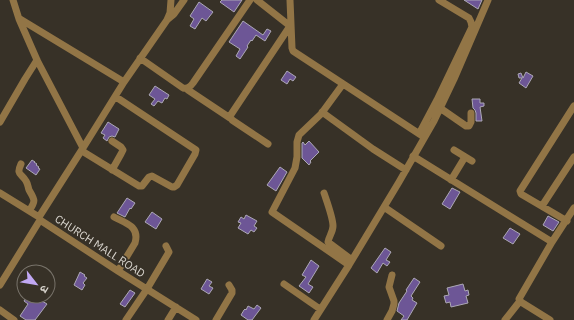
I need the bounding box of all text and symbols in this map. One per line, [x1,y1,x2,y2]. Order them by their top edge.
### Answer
street label: CHURCH MALL ROAD [52,212,148,280]
north arrow [16,264,56,304]
text: उ [37,283,52,296]

